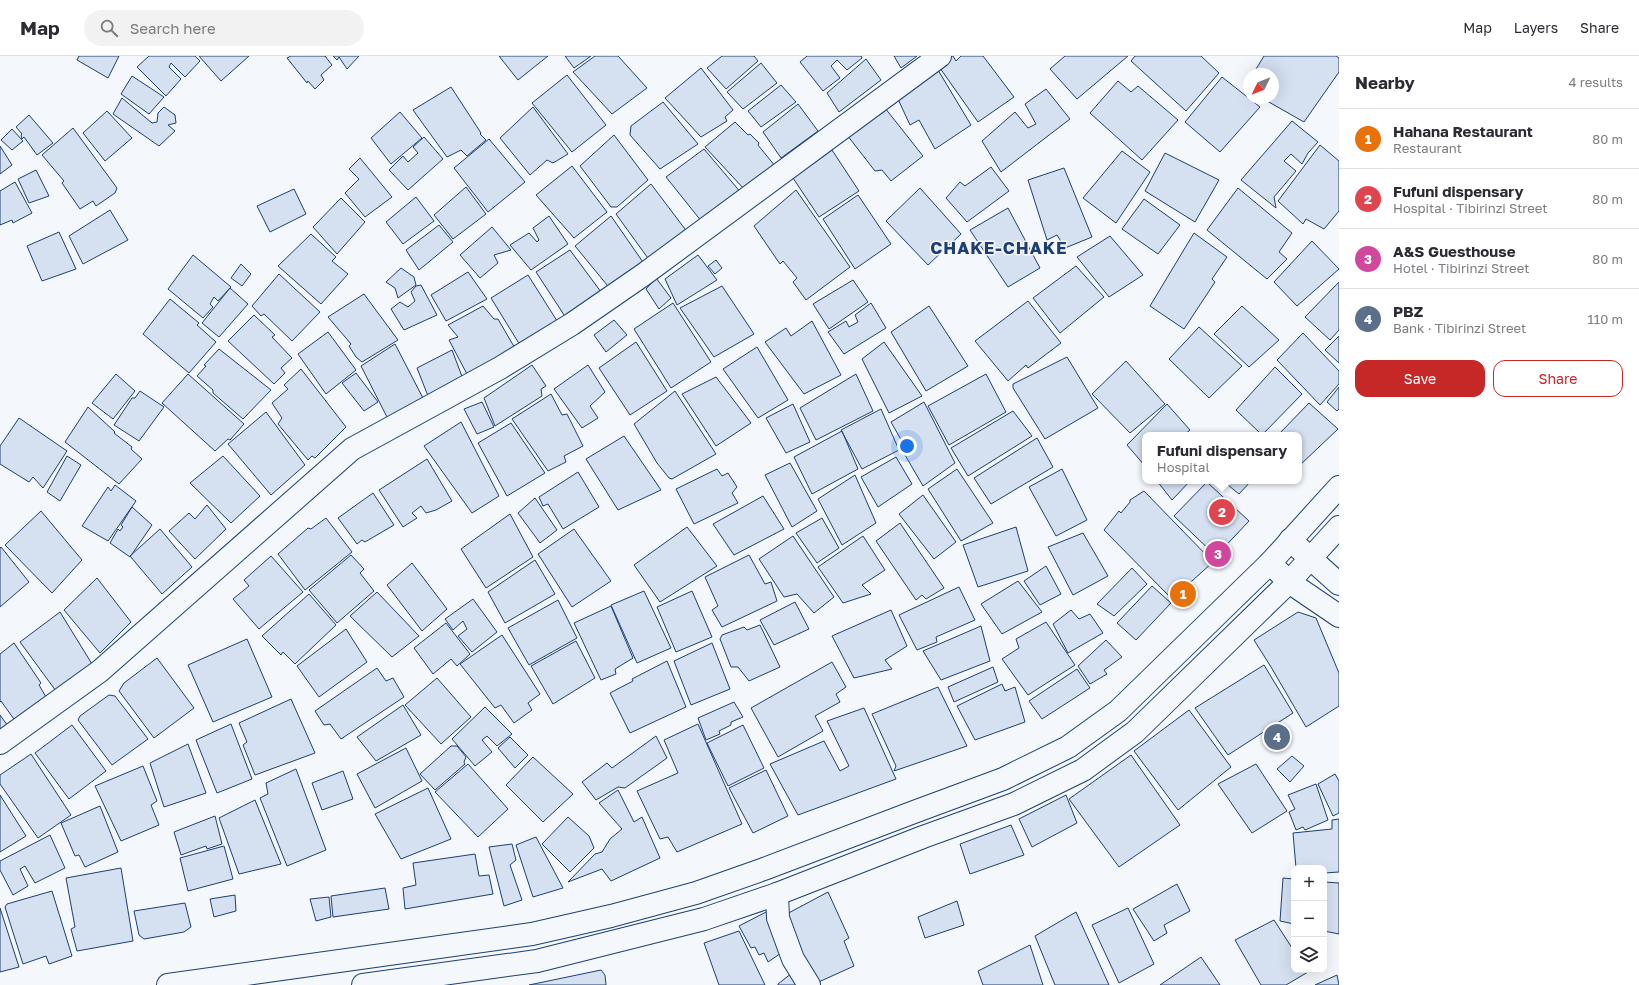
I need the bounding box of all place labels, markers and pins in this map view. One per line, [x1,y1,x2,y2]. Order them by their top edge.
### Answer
pin: 2 [1209,497,1235,527]
pin: 3 [1205,539,1231,569]
pin: 1 [1170,579,1196,609]
pin: 4 [1264,722,1290,752]

